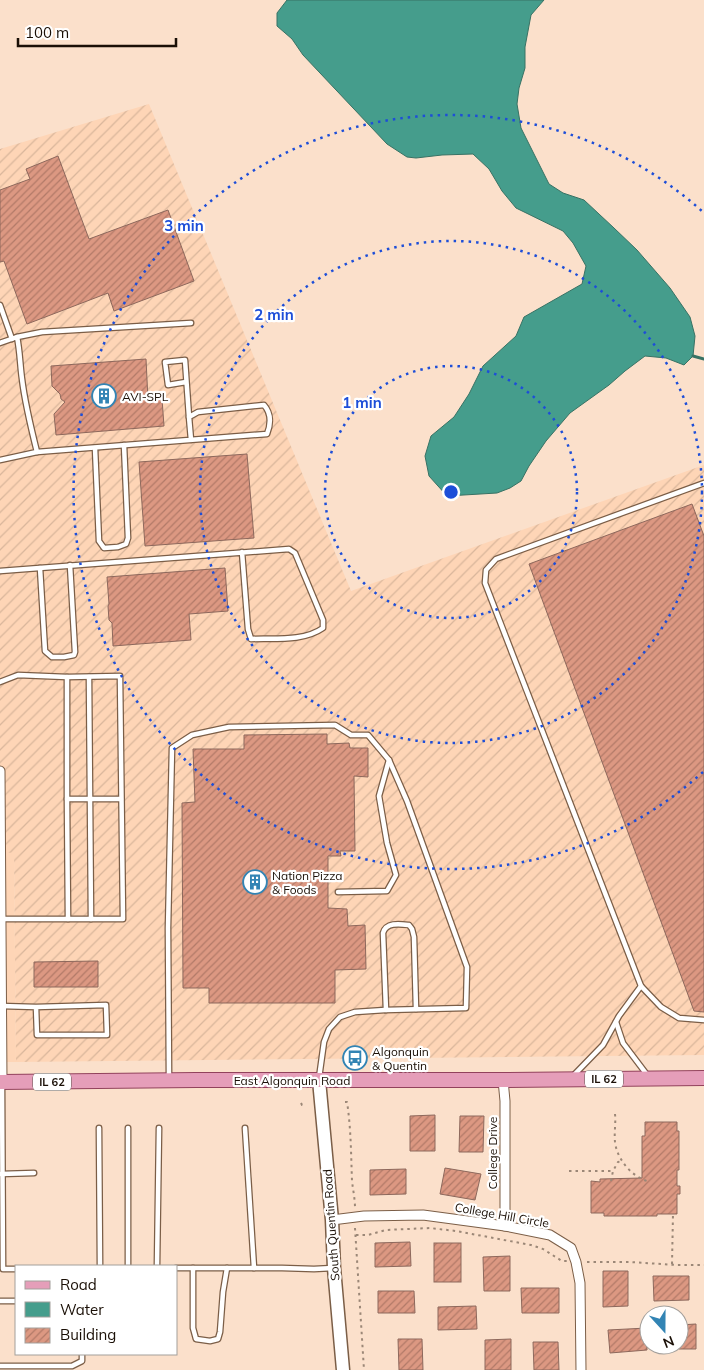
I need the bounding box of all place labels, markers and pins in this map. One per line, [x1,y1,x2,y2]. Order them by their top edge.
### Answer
building icon: AVI-SPL [91,383,117,409]
place label: AVI-SPL [122,389,169,404]
centre of rings [442,483,460,501]
place label: Nation Pizza & Foods [272,868,343,897]
building icon: Nation Pizza & Foods [242,869,268,895]
place label: Algonquin & Quentin [372,1044,429,1073]
bus stop icon: Algonquin & Quentin [342,1045,368,1071]

